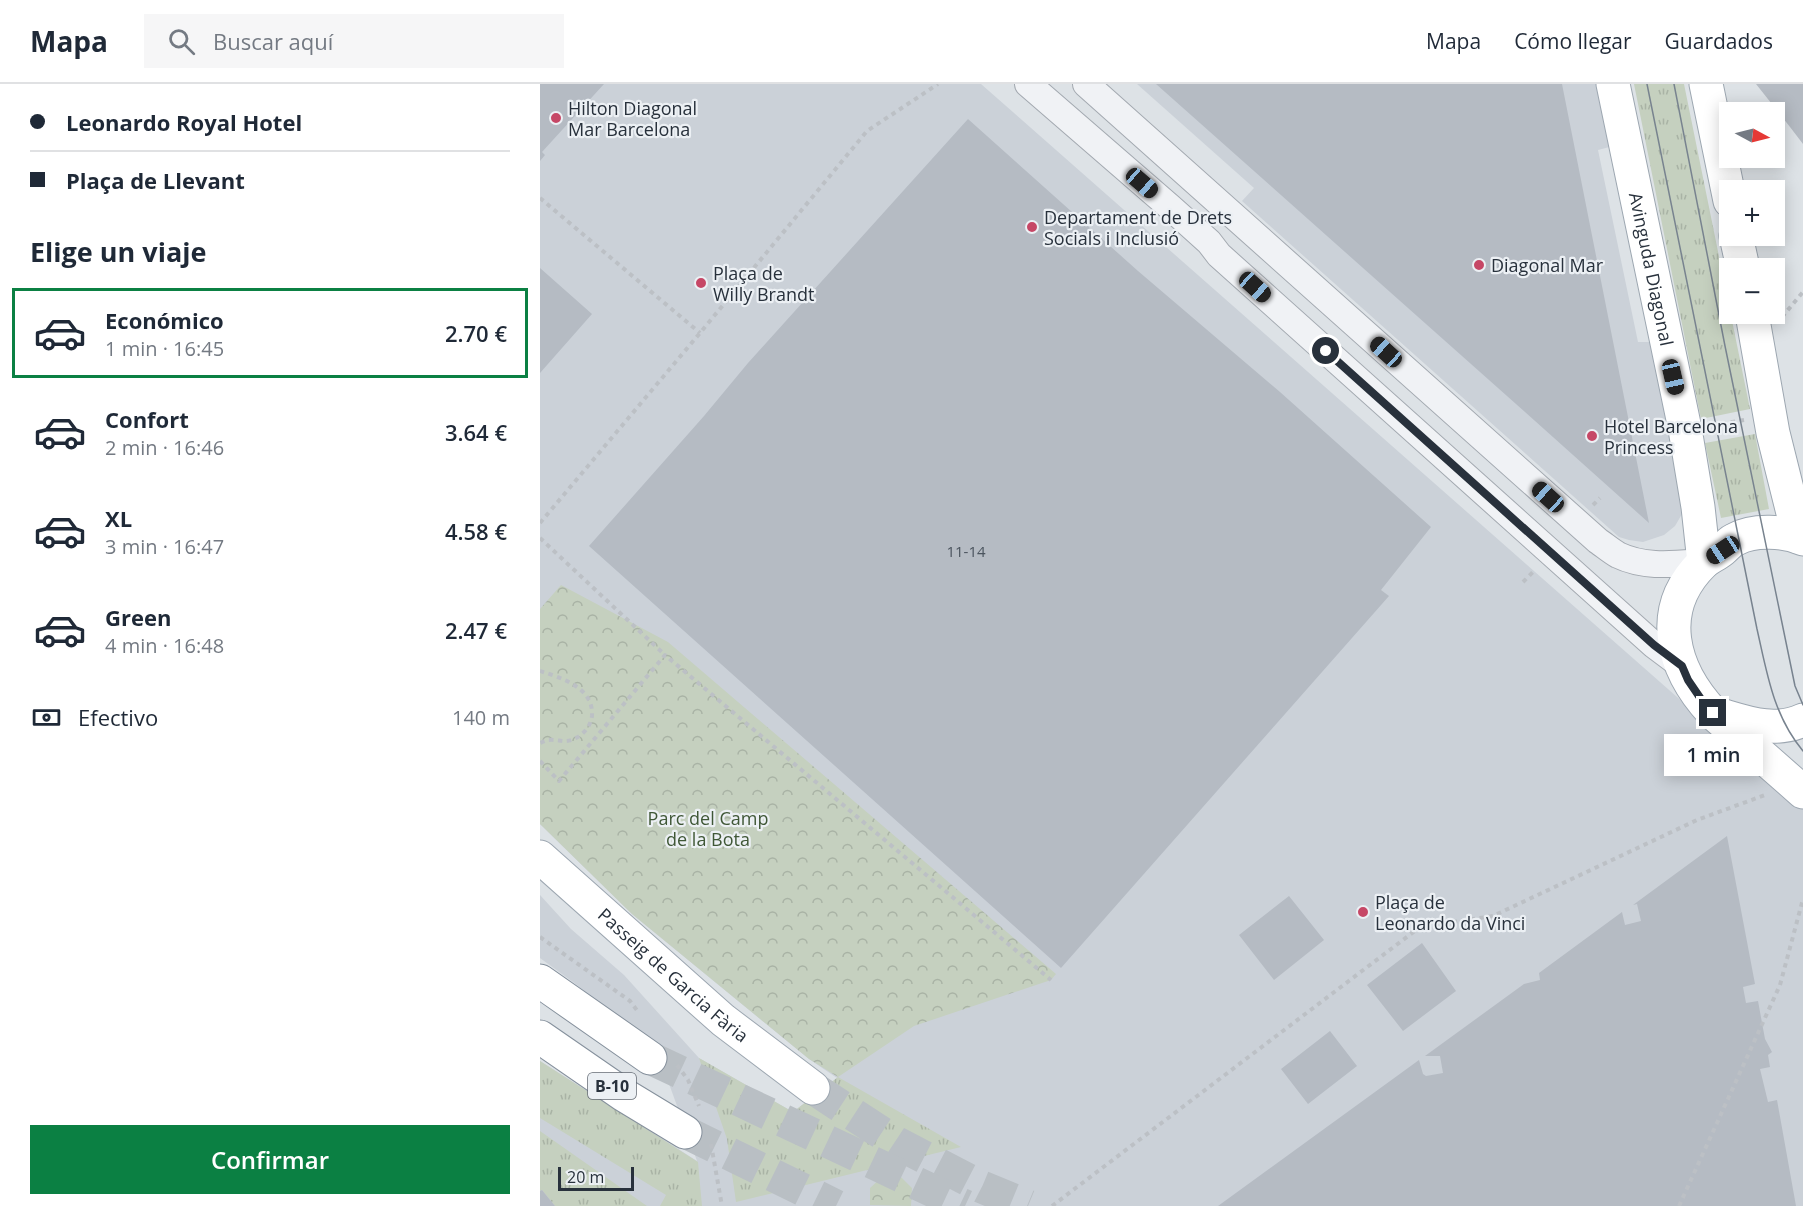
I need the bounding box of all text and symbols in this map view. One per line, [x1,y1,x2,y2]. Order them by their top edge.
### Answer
search box [144,14,564,68]
text: Mapa [30,22,108,60]
icon: search [165,25,198,58]
text: Buscar aquí [213,26,333,56]
text: Mapa [1426,27,1481,55]
text: Cómo llegar [1514,27,1632,55]
text: Guardados [1665,27,1773,55]
place label: Hilton Diagonal Mar Barcelona [568,96,697,141]
north arrow [1719,102,1785,168]
map controls [1719,102,1785,324]
text: Leonardo Royal Hotel [66,107,302,137]
marker: Hilton Diagonal Mar Barcelona [549,111,563,125]
car [1123,164,1161,202]
text: Plaça de Llevant [66,165,245,195]
button: + [1719,180,1785,246]
street label: Avinguda Diagonal [1624,190,1679,348]
place label: Departament de Drets Socials i Inclusió [1044,205,1232,250]
marker: Departament de Drets Socials i Inclusió [1025,220,1039,234]
text: Elige un viaje [30,233,206,270]
place label: Diagonal Mar [1491,253,1604,277]
marker: Diagonal Mar [1472,258,1486,272]
button: − [1719,258,1785,324]
place label: Plaça de Willy Brandt [713,261,814,306]
car [1236,268,1274,306]
marker: Plaça de Willy Brandt [694,276,708,290]
text: Económico [105,305,224,335]
icon: car [33,306,87,360]
text: 2.70 € [445,318,507,348]
car [1367,333,1405,371]
text: 1 min · 16:45 [105,335,224,362]
route start [1312,337,1339,364]
car [1660,357,1686,397]
text: Confort [105,404,189,434]
icon: car [33,405,87,459]
place label: Hotel Barcelona Princess [1604,414,1738,459]
text: 3.64 € [445,417,507,447]
marker: Hotel Barcelona Princess [1585,429,1599,443]
text: 2 min · 16:46 [105,434,224,461]
car [1529,478,1567,516]
text: XL [105,503,132,533]
icon: car [33,504,87,558]
text: 4.58 € [445,516,507,546]
text: 3 min · 16:47 [105,533,224,560]
car [1703,533,1743,567]
house number: 11-14 [946,541,986,561]
text: Green [105,602,171,632]
icon: car [33,603,87,657]
text: 2.47 € [445,615,507,645]
text: 4 min · 16:48 [105,632,224,659]
route end [1699,699,1726,726]
icon: cash [30,701,63,734]
text: Efectivo [78,702,158,732]
text: 140 m [452,704,510,731]
callout: 1 min [1664,734,1762,776]
text: 1 min [1687,741,1741,768]
park label: Parc del Camp de la Bota [648,806,768,851]
place label: Plaça de Leonardo da Vinci [1375,890,1525,935]
street label: Passeig de Garcia Fària [593,902,754,1047]
marker: Plaça de Leonardo da Vinci [1356,905,1370,919]
road number: B-10 [588,1073,636,1099]
button: Confirmar [30,1125,510,1194]
scale bar [558,1164,634,1192]
text: 20 m [567,1166,604,1188]

